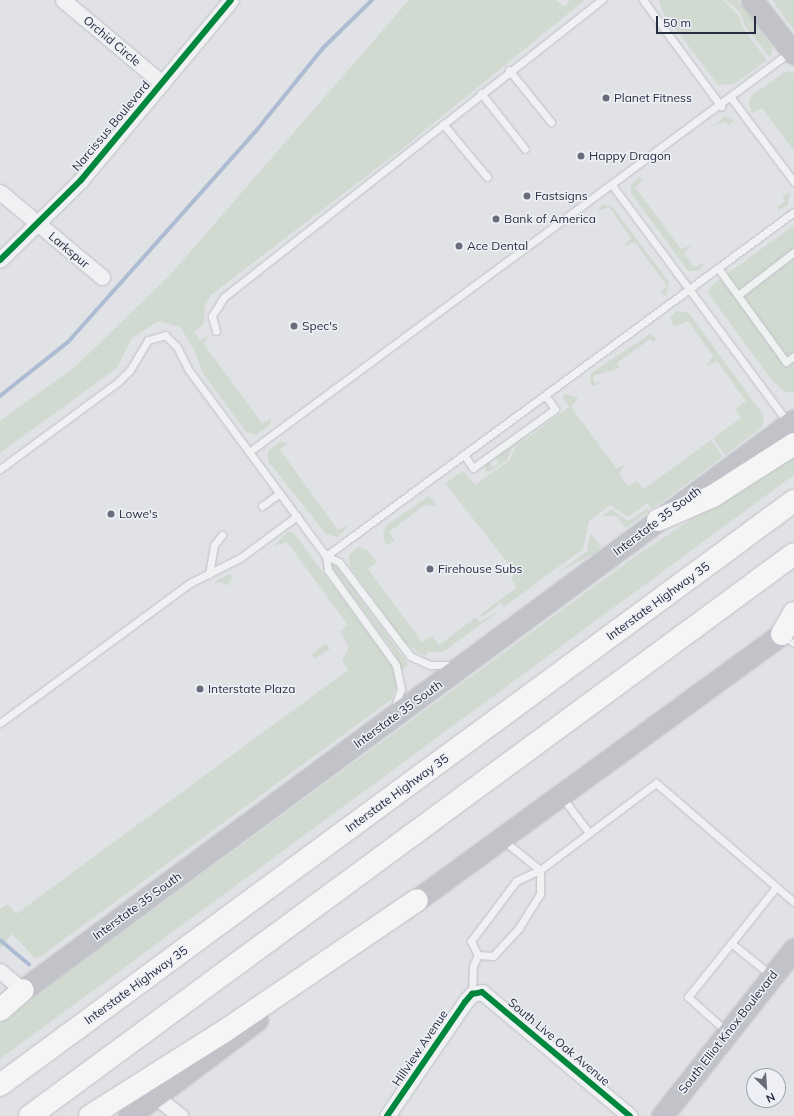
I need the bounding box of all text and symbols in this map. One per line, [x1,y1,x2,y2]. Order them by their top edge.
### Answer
scale bar [658,8,758,34]
street label: Orchid Circle [80,13,144,69]
text: 50 m [663,15,691,30]
street label: Narcissus Boulevard [69,78,153,174]
place label: Planet Fitness [614,91,692,105]
marker: Planet Fitness [601,93,611,103]
place label: Happy Dragon [589,149,671,163]
marker: Happy Dragon [576,151,586,161]
place label: Fastsigns [535,189,588,203]
marker: Fastsigns [522,191,532,201]
place label: Bank of America [504,212,596,226]
marker: Bank of America [491,214,501,224]
street label: Larkspur [46,229,92,271]
place label: Ace Dental [467,239,528,253]
marker: Ace Dental [454,241,464,251]
place label: Spec's [302,319,338,333]
marker: Spec's [289,321,299,331]
street label: Interstate 35 South [610,483,704,559]
place label: Lowe's [119,507,158,521]
marker: Lowe's [106,509,116,519]
street label: Interstate Highway 35 [604,559,712,643]
place label: Firehouse Subs [438,562,522,576]
marker: Firehouse Subs [425,564,435,574]
street label: Interstate 35 South [351,677,445,751]
place label: Interstate Plaza [208,682,295,696]
marker: Interstate Plaza [195,684,205,694]
street label: Interstate Highway 35 [343,751,451,835]
street label: Interstate 35 South [90,869,184,943]
street label: Interstate Highway 35 [82,943,190,1027]
street label: South Elliot Knox Boulevard [675,968,781,1096]
street label: South Live Oak Avenue [505,995,613,1089]
street label: Hillview Avenue [389,1007,451,1089]
north arrow [746,1068,786,1108]
text: N [764,1090,777,1106]

